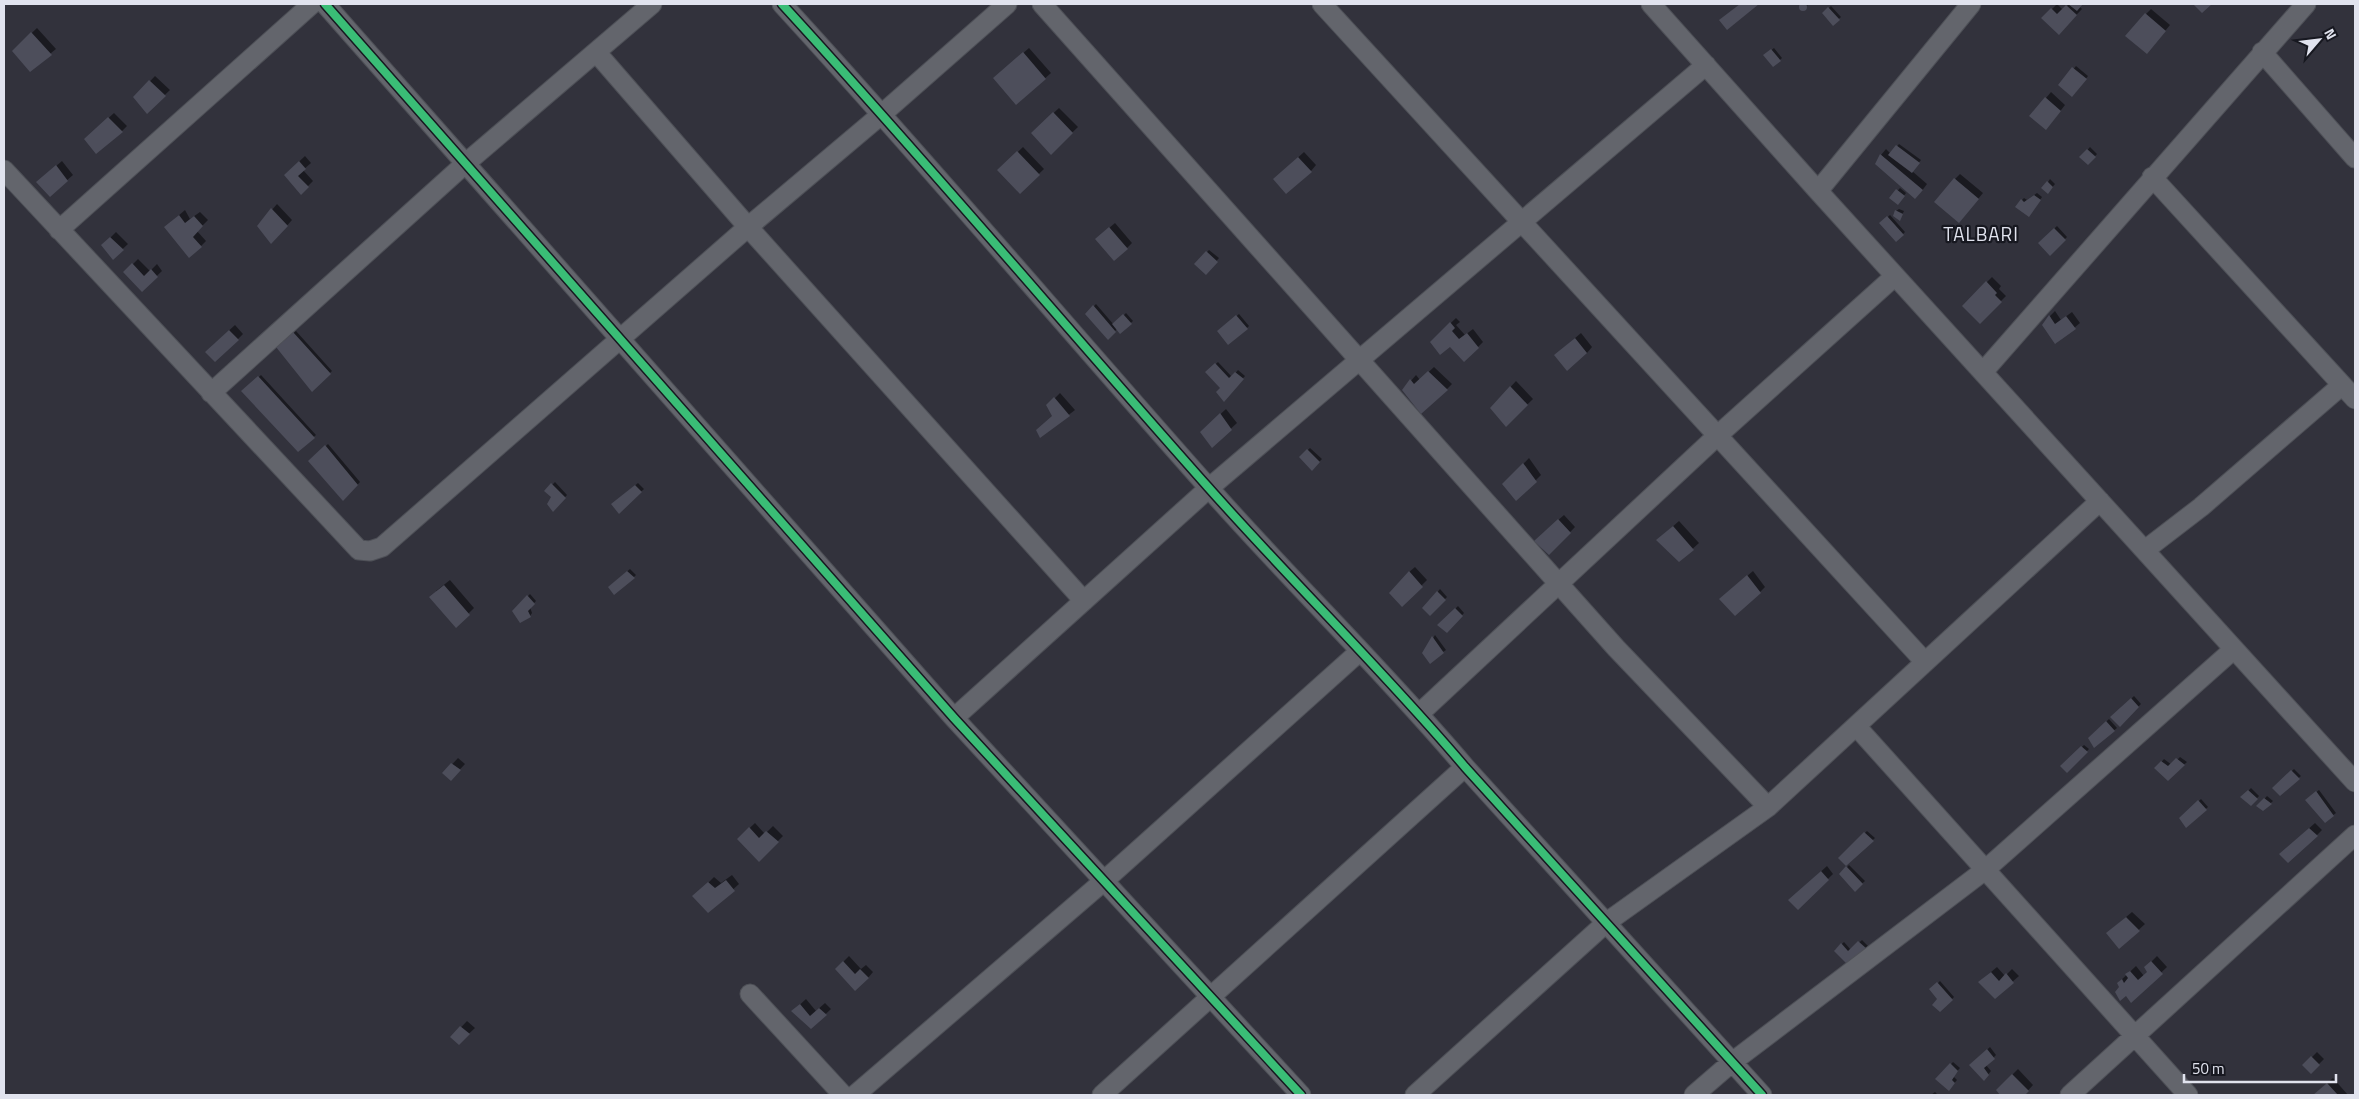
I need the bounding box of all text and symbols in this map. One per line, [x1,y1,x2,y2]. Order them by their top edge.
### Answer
north arrow [2294,15,2344,65]
text: N [2319,24,2342,43]
district label: TALBARI [1943,219,2019,248]
scale bar [2184,1052,2336,1084]
text: 50 m [2192,1057,2225,1080]

